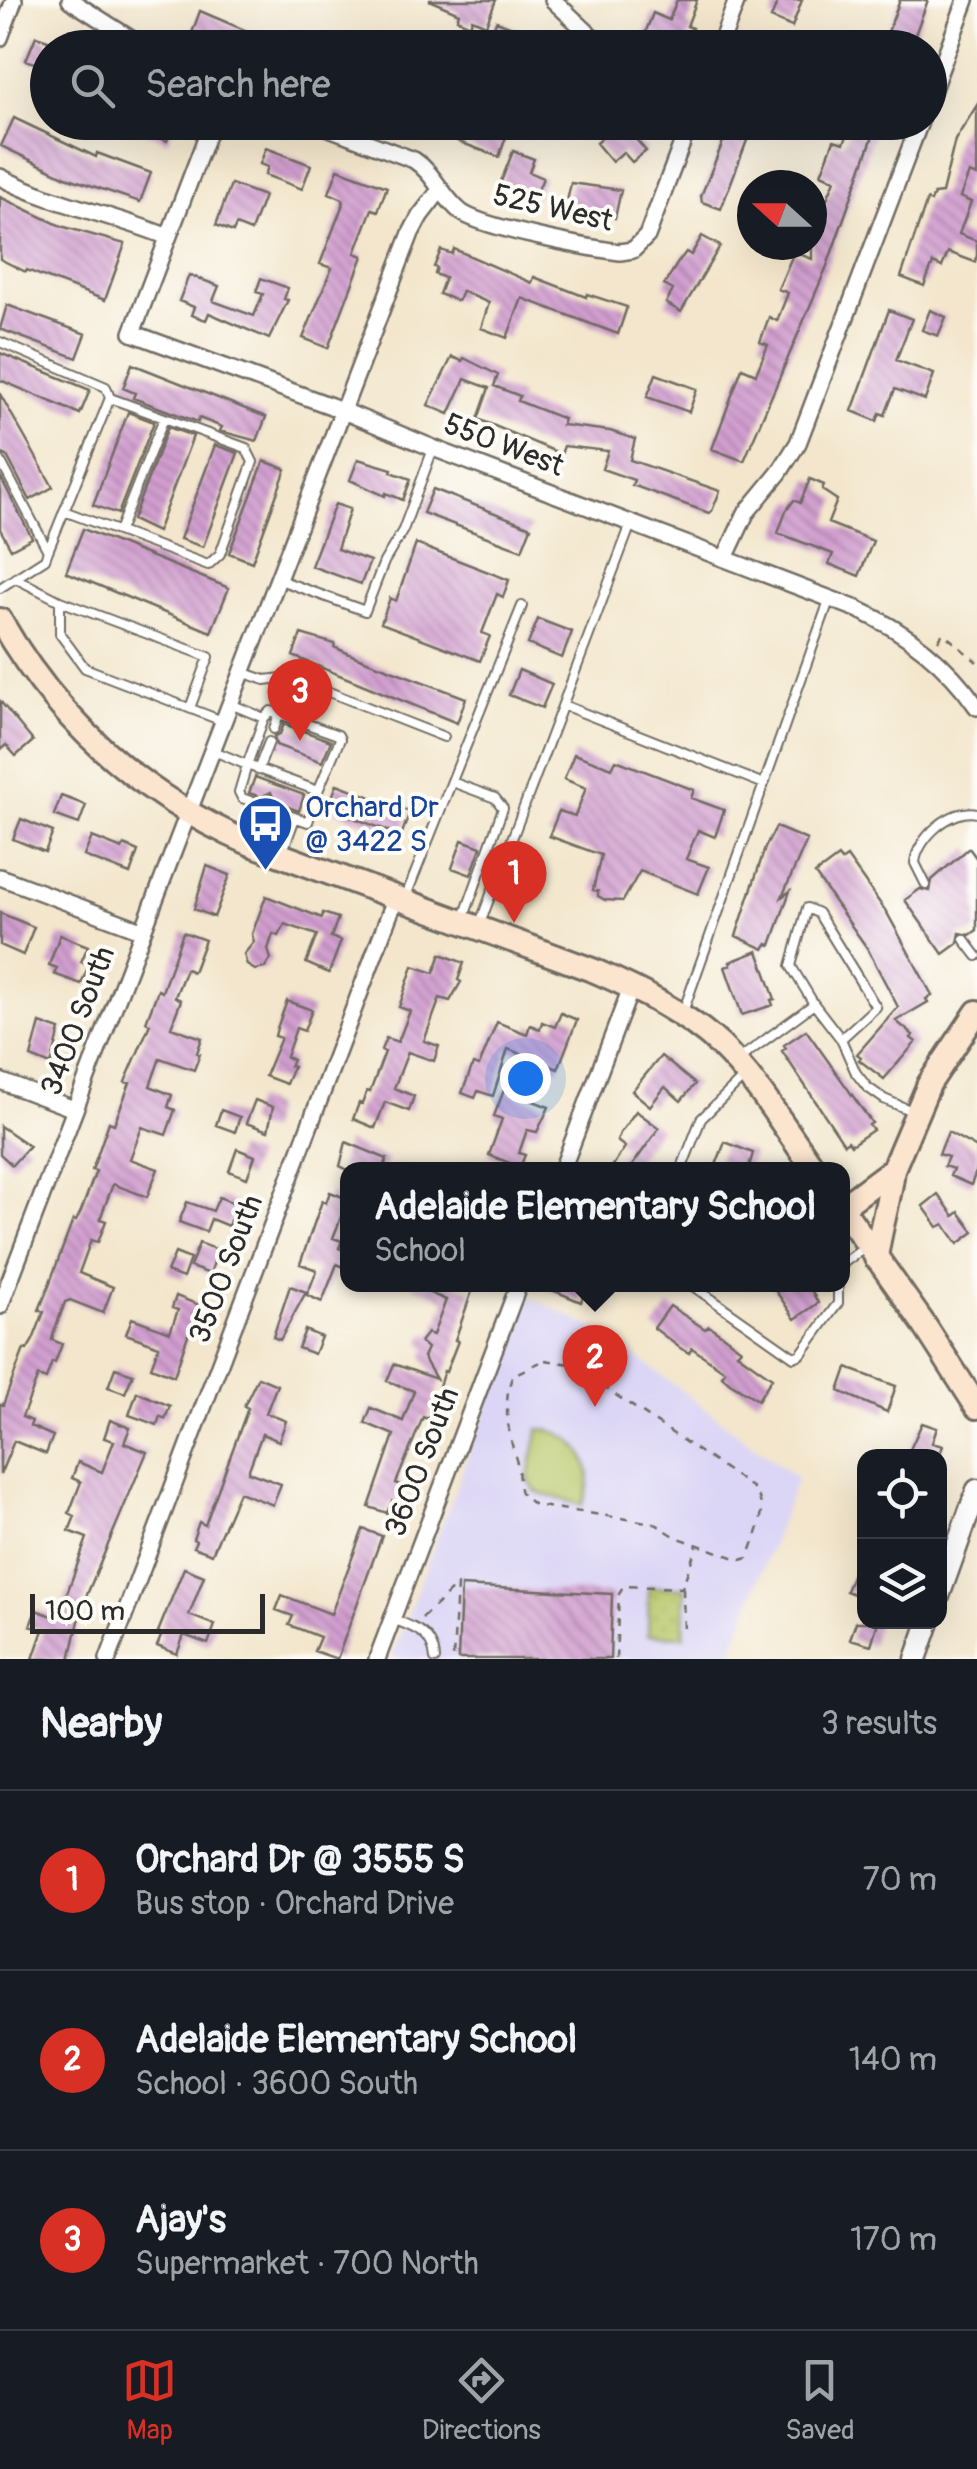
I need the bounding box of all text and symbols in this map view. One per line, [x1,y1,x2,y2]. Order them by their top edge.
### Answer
search box [30,30,947,140]
icon: search [65,58,120,113]
text: Search here [145,61,331,109]
north arrow [737,170,827,260]
street label: 525 West [490,176,617,240]
street label: 550 West [439,405,570,485]
pin: 3 [268,658,332,741]
place label: Orchard Dr @ 3422 S [305,789,439,860]
bus stop icon: Orchard Dr @ 3422 S [236,794,296,873]
pin: 1 [482,840,546,923]
street label: 3400 South [33,941,123,1101]
your location [500,1053,551,1104]
popup [340,1162,850,1292]
text: Adelaide Elementary School [374,1183,816,1231]
street label: 3500 South [181,1190,271,1348]
text: School [374,1231,466,1271]
pin: 2 [562,1324,628,1407]
street label: 3600 South [377,1382,467,1542]
map controls [857,1449,947,1629]
button: locate [857,1449,947,1539]
button: layers [857,1539,947,1629]
scale bar [30,1589,265,1634]
text: 100 m [45,1594,125,1629]
text: Nearby [40,1698,162,1750]
text: 3 results [821,1704,937,1744]
text: Orchard Dr @ 3555 S [135,1836,465,1884]
text: 1 [66,1860,79,1900]
text: 70 m [863,1860,937,1900]
text: Bus stop · Orchard Drive [135,1884,454,1924]
text: Adelaide Elementary School [135,2016,577,2064]
text: 2 [64,2040,81,2080]
text: 140 m [849,2040,937,2080]
text: School · 3600 South [135,2064,418,2104]
text: Ajay's [135,2196,226,2244]
text: 3 [64,2220,81,2260]
text: 170 m [850,2220,937,2260]
text: Supermarket · 700 North [135,2244,479,2284]
tab: Map [122,2353,177,2448]
tab: Directions [422,2353,541,2448]
tab: Saved [785,2353,855,2448]

